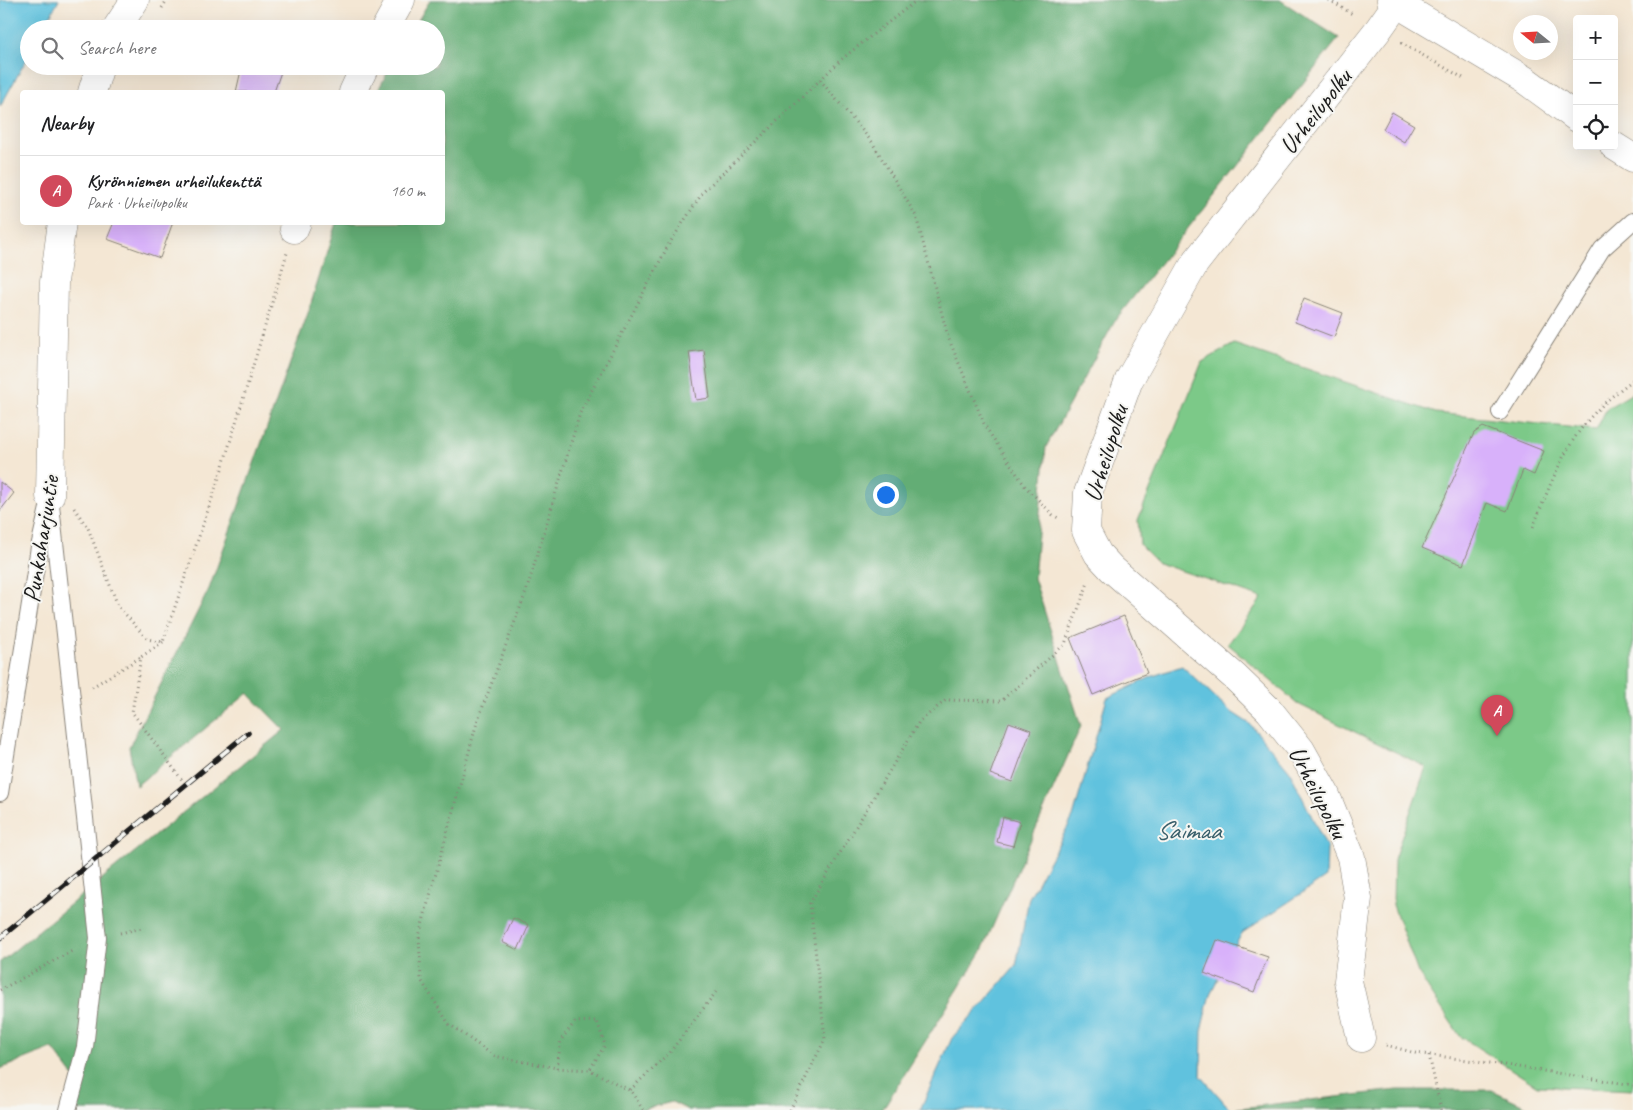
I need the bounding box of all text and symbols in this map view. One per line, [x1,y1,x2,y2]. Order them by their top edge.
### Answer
north arrow [1513,15,1558,60]
map controls [1573,15,1618,150]
button: + [1573,15,1618,60]
search box [20,20,445,75]
icon: search [38,34,66,62]
text: Search here [78,36,155,60]
button: − [1573,60,1618,105]
street label: Urheilupolku [1272,61,1360,161]
button: locate [1573,105,1618,150]
text: Nearby [40,110,93,136]
text: Kyrönniemen urheilukenttä [87,169,260,193]
text: A [52,181,60,201]
text: 160 m [391,181,425,201]
text: Park · Urheilupolku [87,193,187,213]
street label: Urheilupolku [1076,399,1136,506]
street label: Punkaharjuntie [15,472,67,605]
your location [873,482,899,508]
pin: A [1481,695,1513,736]
street label: Urheilupolku [1281,741,1356,846]
water label: Saimaa [1155,814,1223,847]

